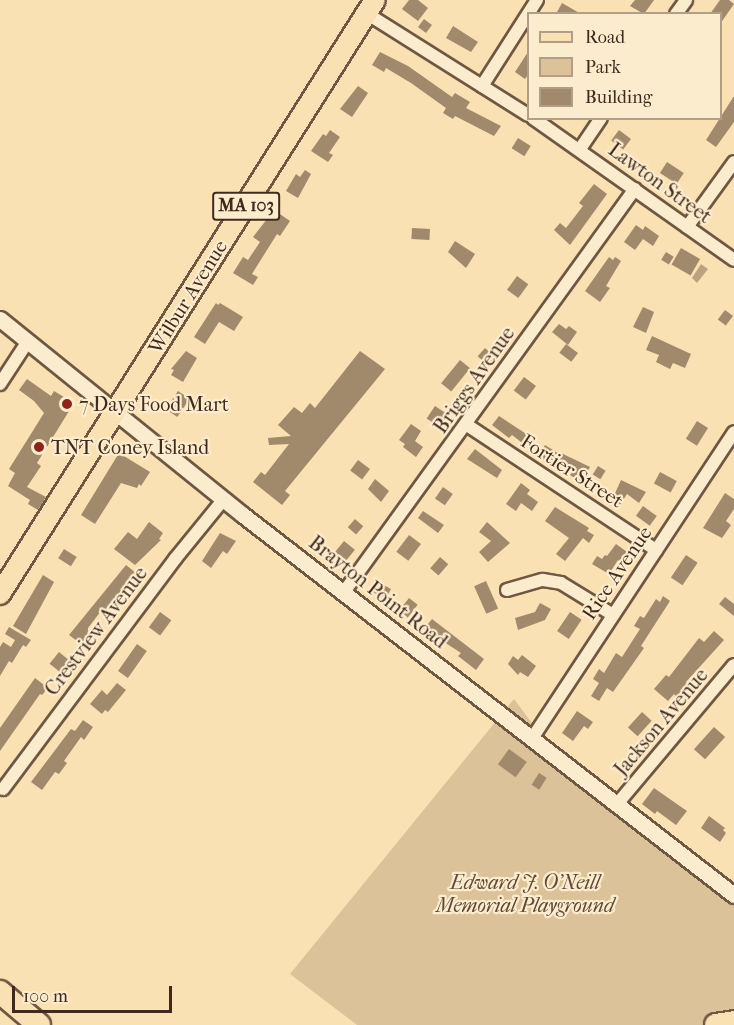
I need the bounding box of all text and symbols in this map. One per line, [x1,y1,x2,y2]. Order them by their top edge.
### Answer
legend [527,12,722,120]
text: Road [585,27,625,48]
text: Park [585,57,621,78]
text: Building [585,87,652,108]
street label: Lawton Street [604,138,716,228]
road number: MA 103 [212,191,280,221]
street label: Wilbur Avenue [143,236,233,358]
street label: Briggs Avenue [428,322,520,438]
place label: 7 Days Food Mart [79,392,229,416]
marker: 7 Days Food Mart [60,397,74,411]
street label: Fortier Street [516,429,628,513]
place label: TNT Coney Island [51,435,209,459]
marker: TNT Coney Island [32,440,46,454]
street label: Rice Avenue [577,522,657,624]
street label: Brayton Point Road [304,530,452,654]
street label: Crestview Avenue [40,562,152,700]
street label: Jackson Avenue [609,663,713,781]
park label: Edward J. O'Neill Memorial Playground [436,871,614,918]
scale bar [15,974,176,1012]
text: 100 m [23,986,68,1007]

